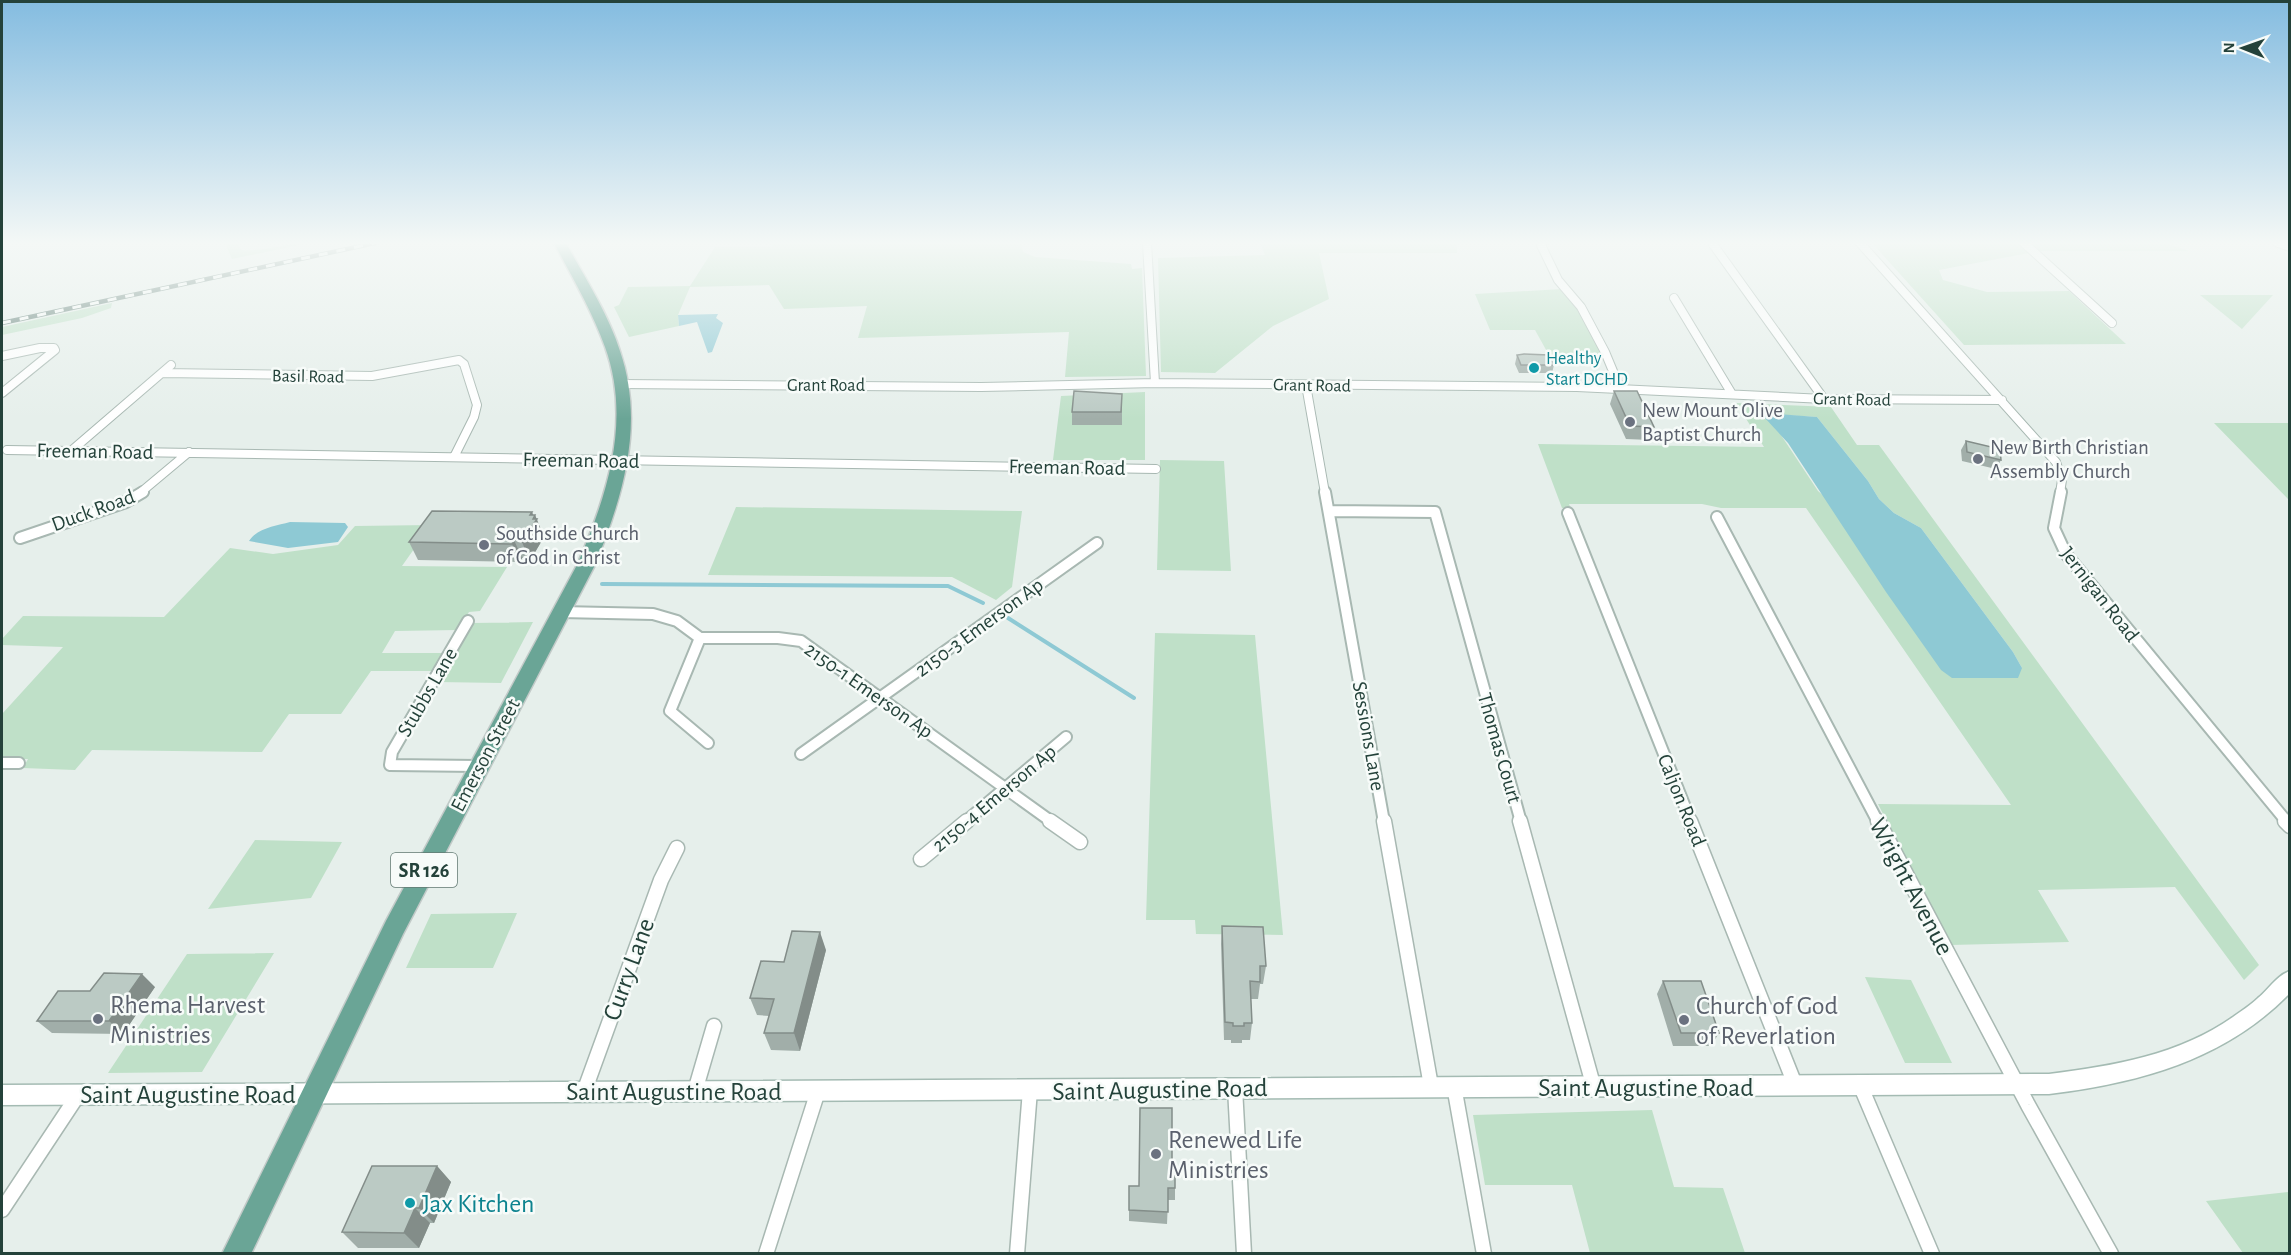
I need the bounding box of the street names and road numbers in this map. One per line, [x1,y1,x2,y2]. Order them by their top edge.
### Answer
street label: Basil Road [272,367,344,387]
street label: Grant Road [1273,376,1351,396]
street label: Grant Road [787,377,865,395]
street label: Grant Road [1813,390,1891,410]
street label: Freeman Road [36,440,154,463]
street label: Freeman Road [522,449,640,472]
street label: Freeman Road [1008,456,1126,479]
street label: Duck Road [49,486,138,535]
street label: Jernigan Road [2056,543,2143,646]
street label: 2150-3 Emerson Ap [911,574,1047,681]
street label: 2150-1 Emerson Ap [801,638,937,742]
street label: Stubbs Lane [394,644,461,740]
street label: Sessions Lane [1349,680,1388,792]
street label: Thomas Court [1474,691,1525,806]
street label: Emerson Street [447,695,524,815]
street label: 2150-4 Emerson Ap [928,741,1060,856]
street label: Caljon Road [1654,751,1710,849]
street label: Wright Avenue [1864,814,1958,959]
road number: SR 126 [391,853,457,887]
street label: Curry Lane [598,915,659,1024]
street label: Saint Augustine Road [1052,1075,1268,1105]
street label: Saint Augustine Road [1538,1075,1754,1101]
street label: Saint Augustine Road [566,1079,782,1105]
street label: Saint Augustine Road [80,1082,296,1108]

